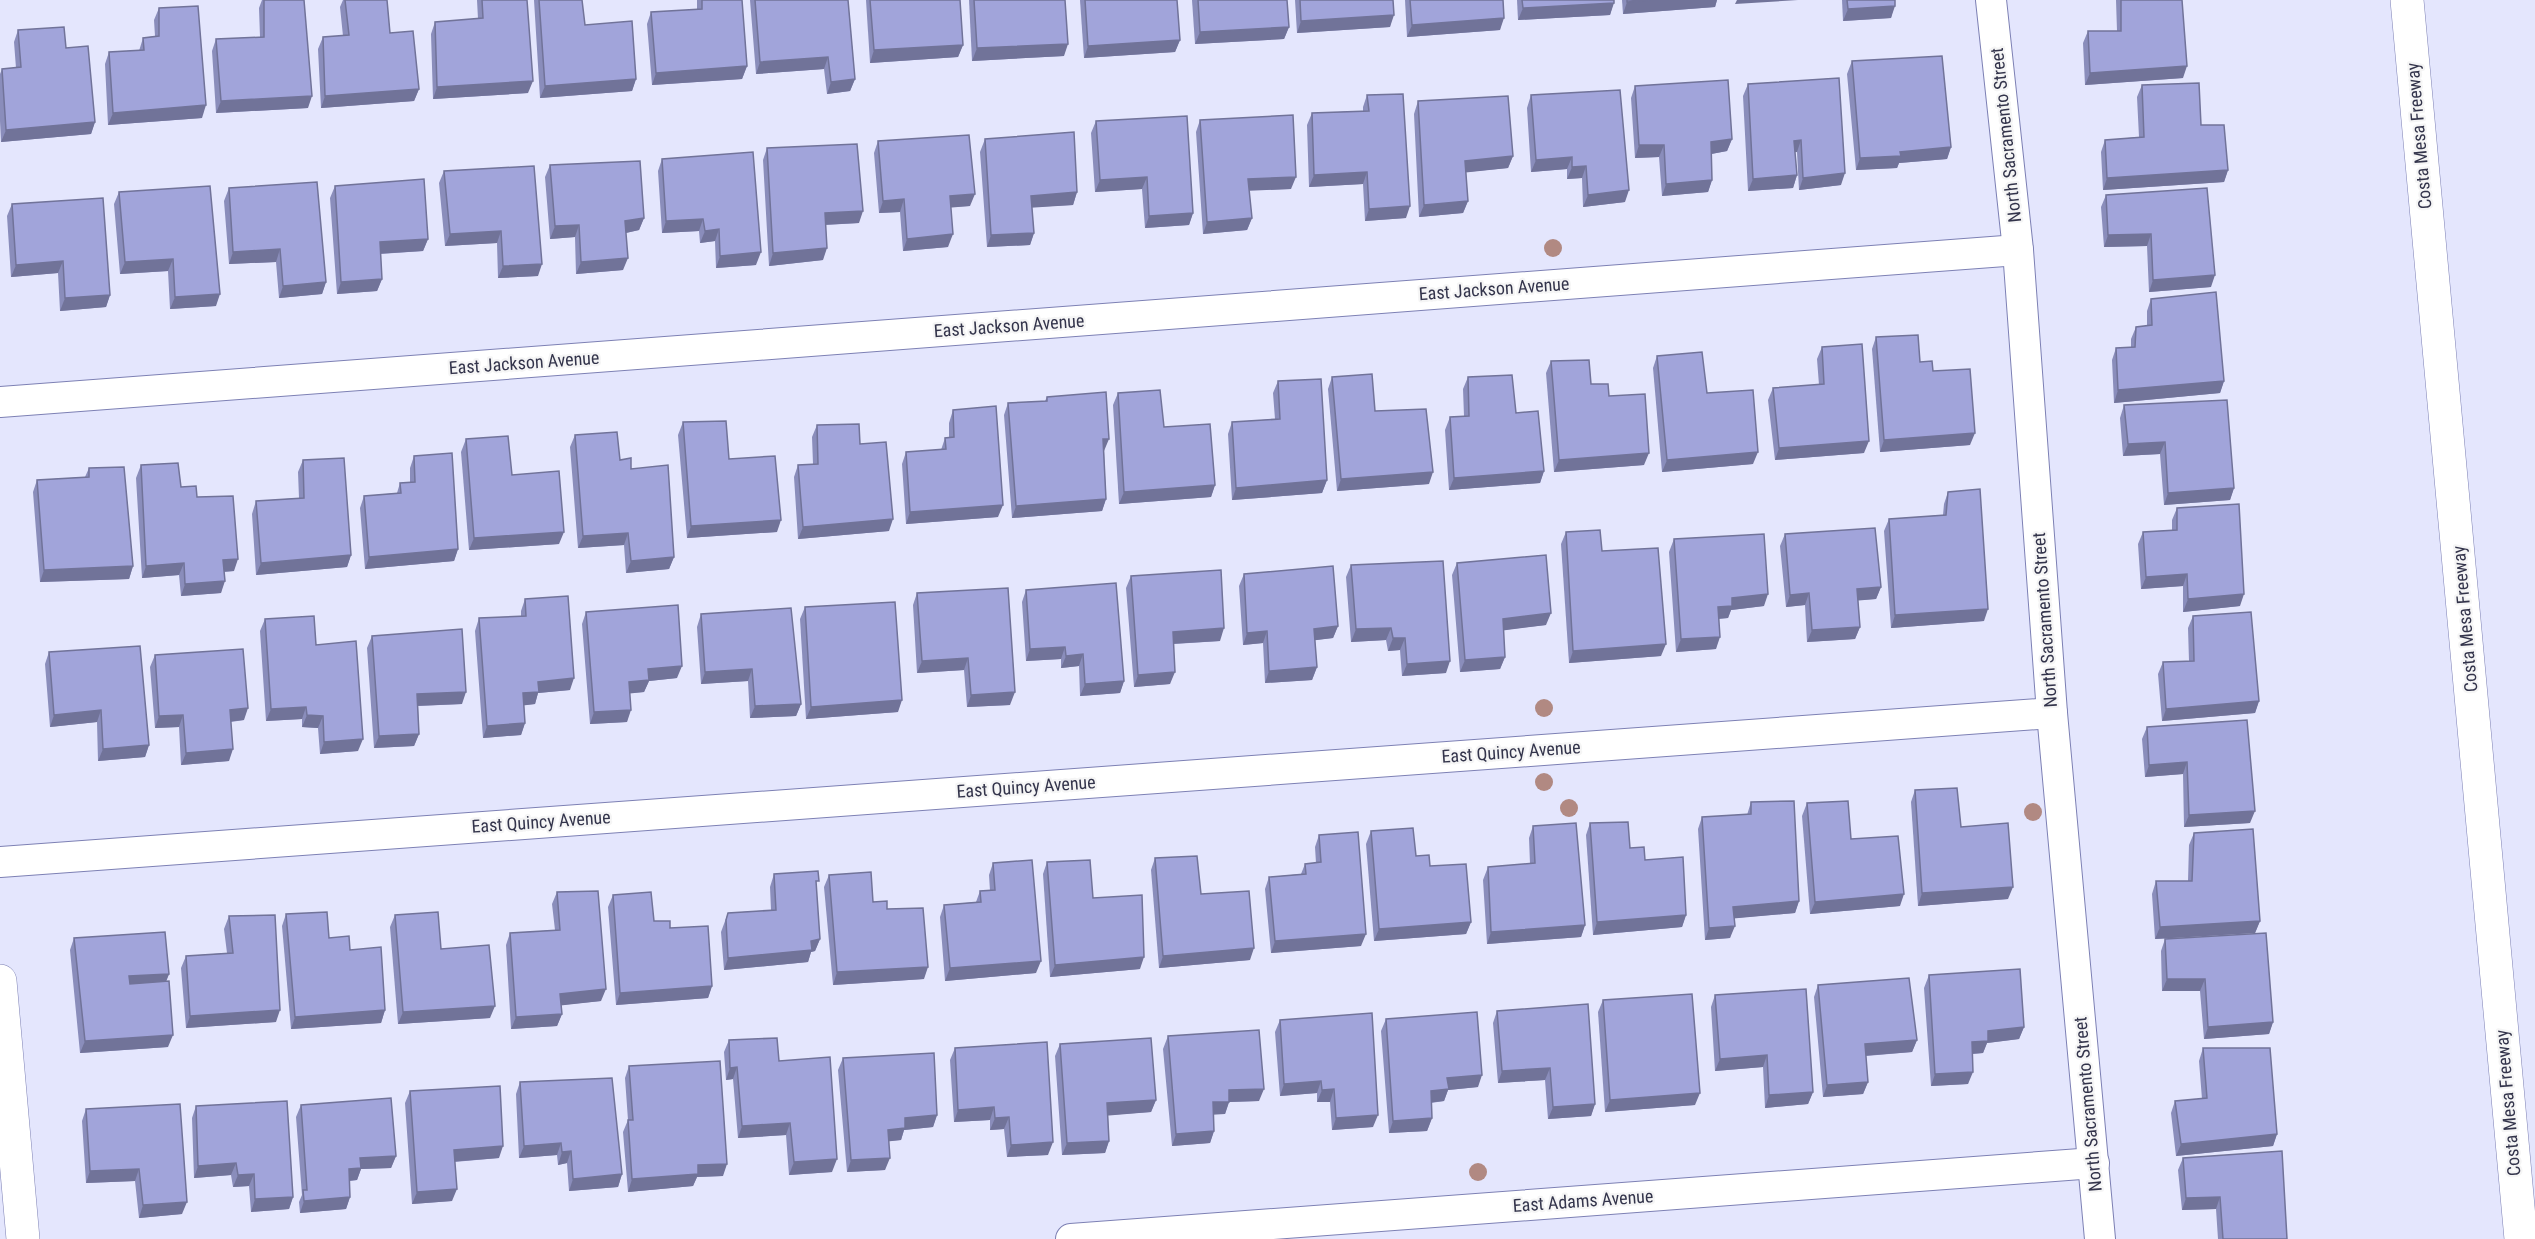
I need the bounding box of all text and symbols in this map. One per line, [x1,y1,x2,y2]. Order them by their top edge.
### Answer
street label: North Sacramento Street [1986,47,2025,223]
street label: Costa Mesa Freeway [2402,61,2435,210]
street label: East Jackson Avenue [1418,273,1570,304]
street label: East Jackson Avenue [933,310,1085,341]
street label: East Jackson Avenue [448,347,600,378]
street label: North Sacramento Street [2028,532,2061,708]
street label: Costa Mesa Freeway [2448,544,2481,693]
street label: East Quincy Avenue [1441,736,1581,767]
street label: East Quincy Avenue [956,771,1096,802]
street label: East Quincy Avenue [471,806,611,837]
street label: North Sacramento Street [2069,1016,2106,1192]
street label: Costa Mesa Freeway [2491,1028,2524,1177]
street label: East Adams Avenue [1512,1185,1654,1216]

